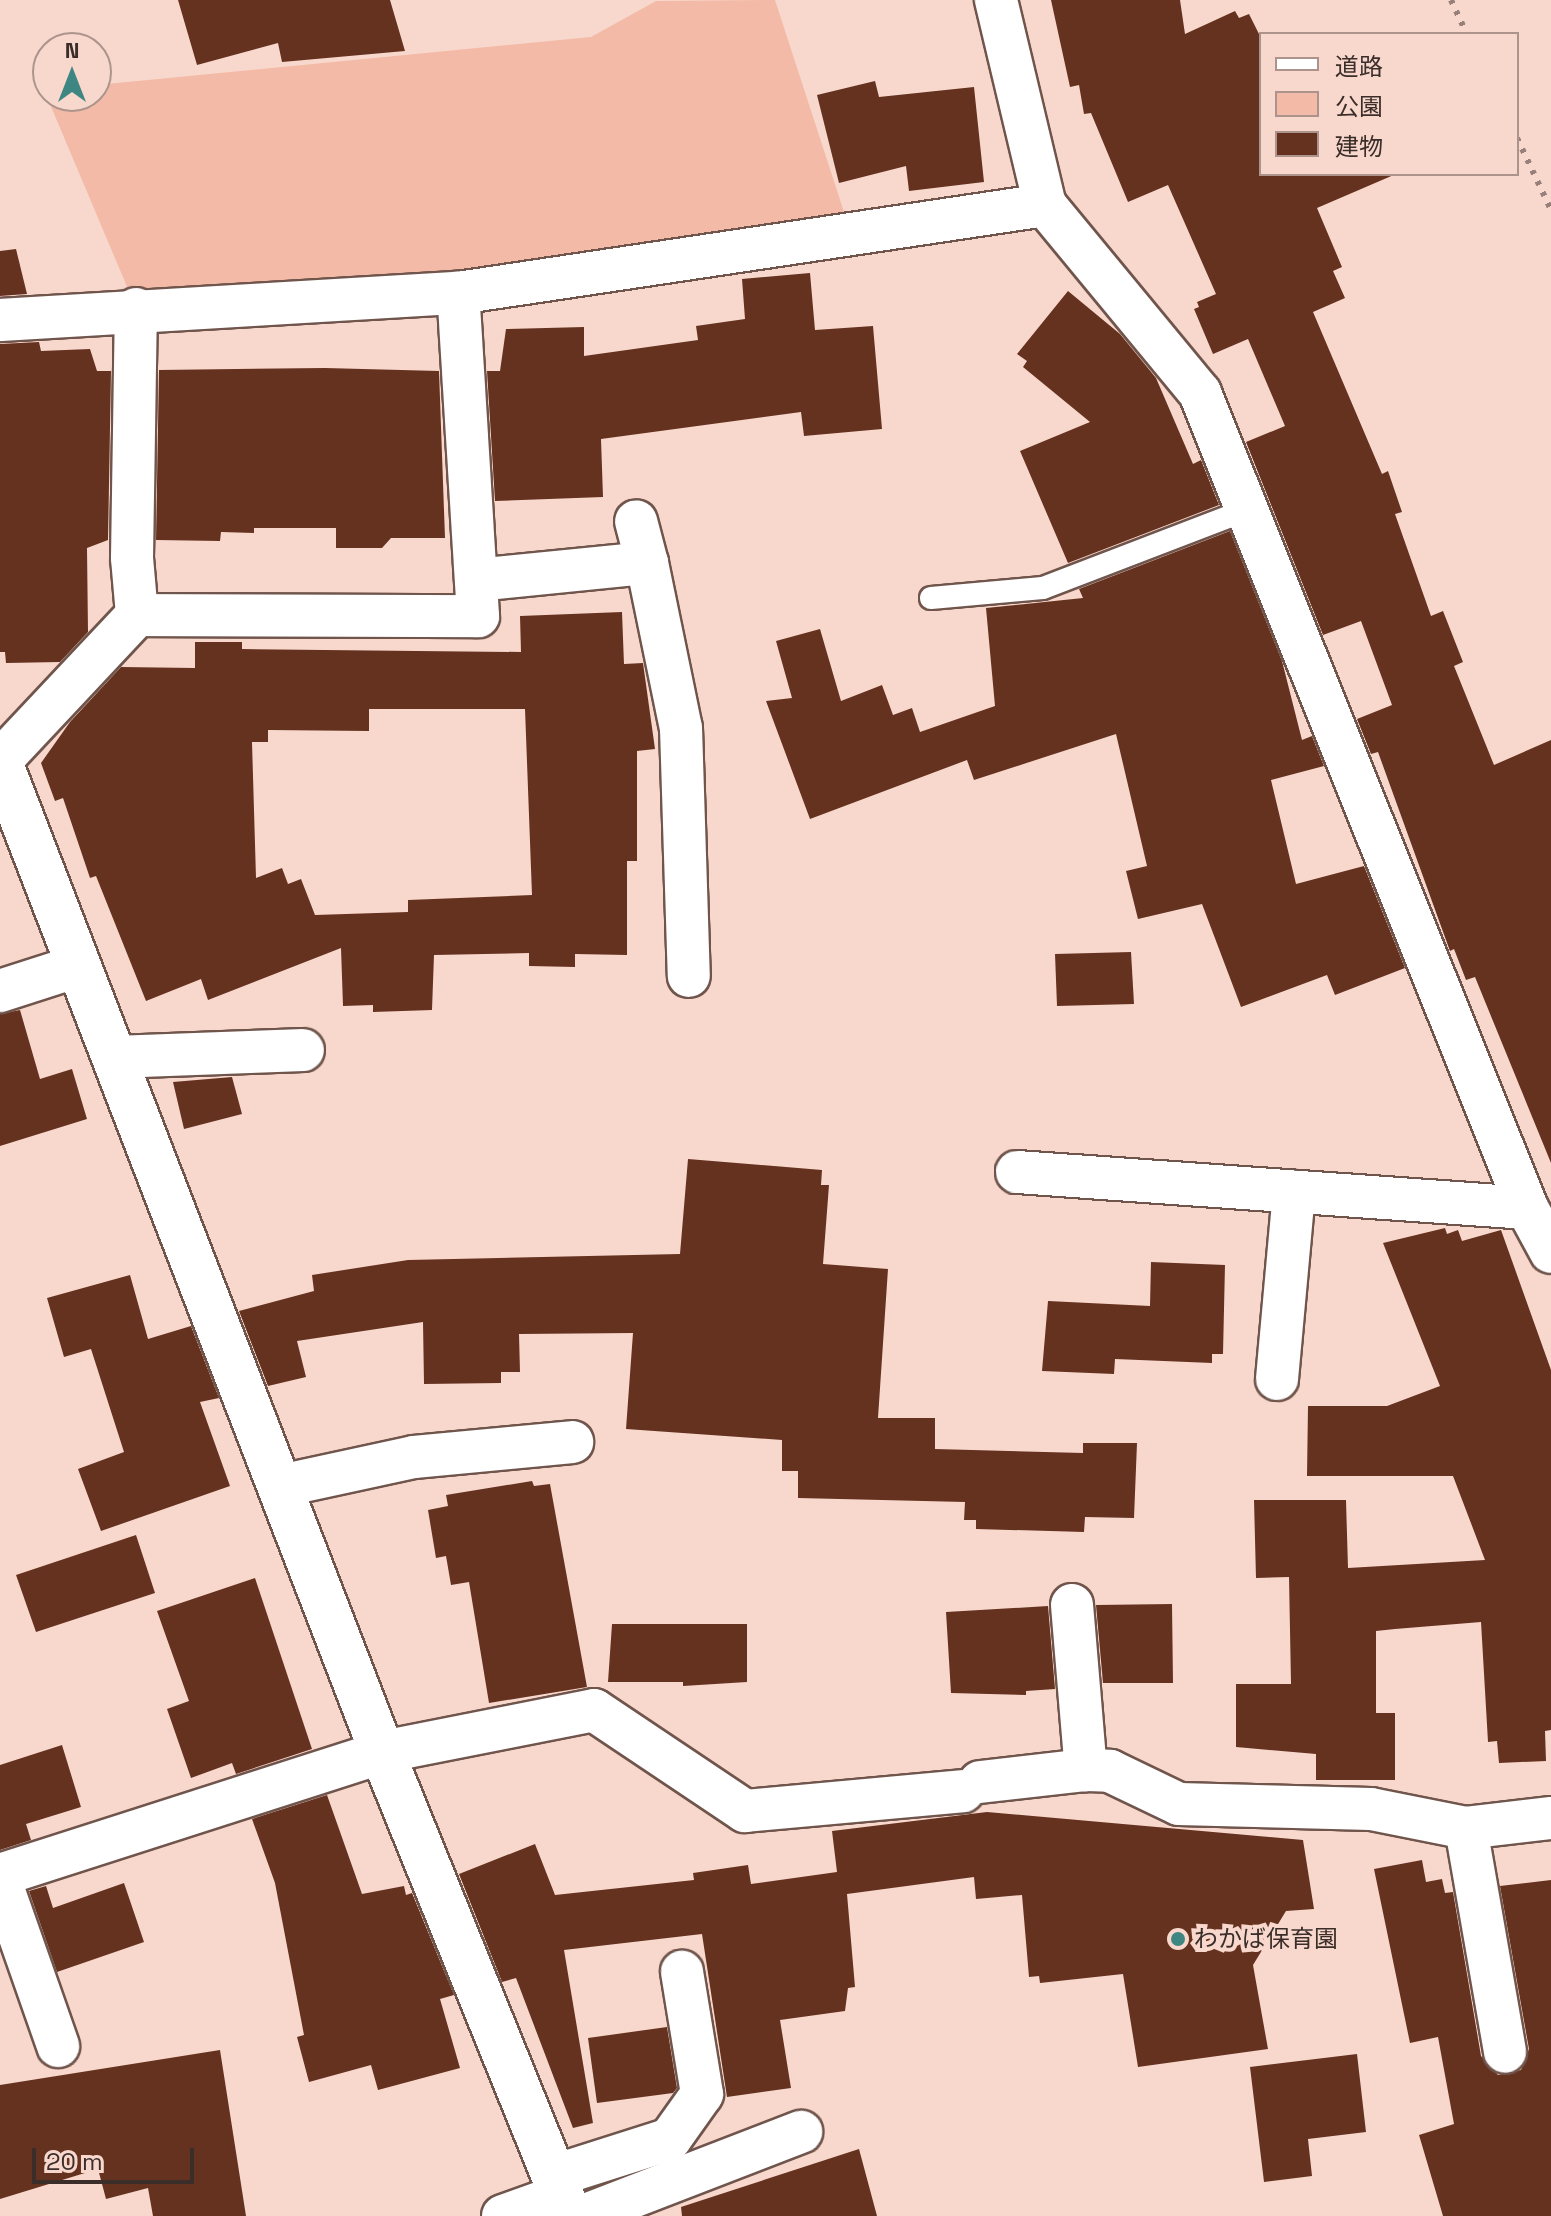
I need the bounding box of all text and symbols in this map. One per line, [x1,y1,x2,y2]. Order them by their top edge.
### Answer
north arrow [32,32,112,112]
legend [1259,32,1519,176]
text: N [65,36,79,64]
text: 道路 [1335,51,1383,82]
text: 公園 [1335,91,1383,122]
text: 建物 [1335,131,1383,162]
place label: わかば保育園 [1194,1925,1338,1953]
marker: わかば保育園 [1169,1930,1187,1948]
scale bar [36,2132,198,2182]
text: 20 m [46,2146,103,2177]

